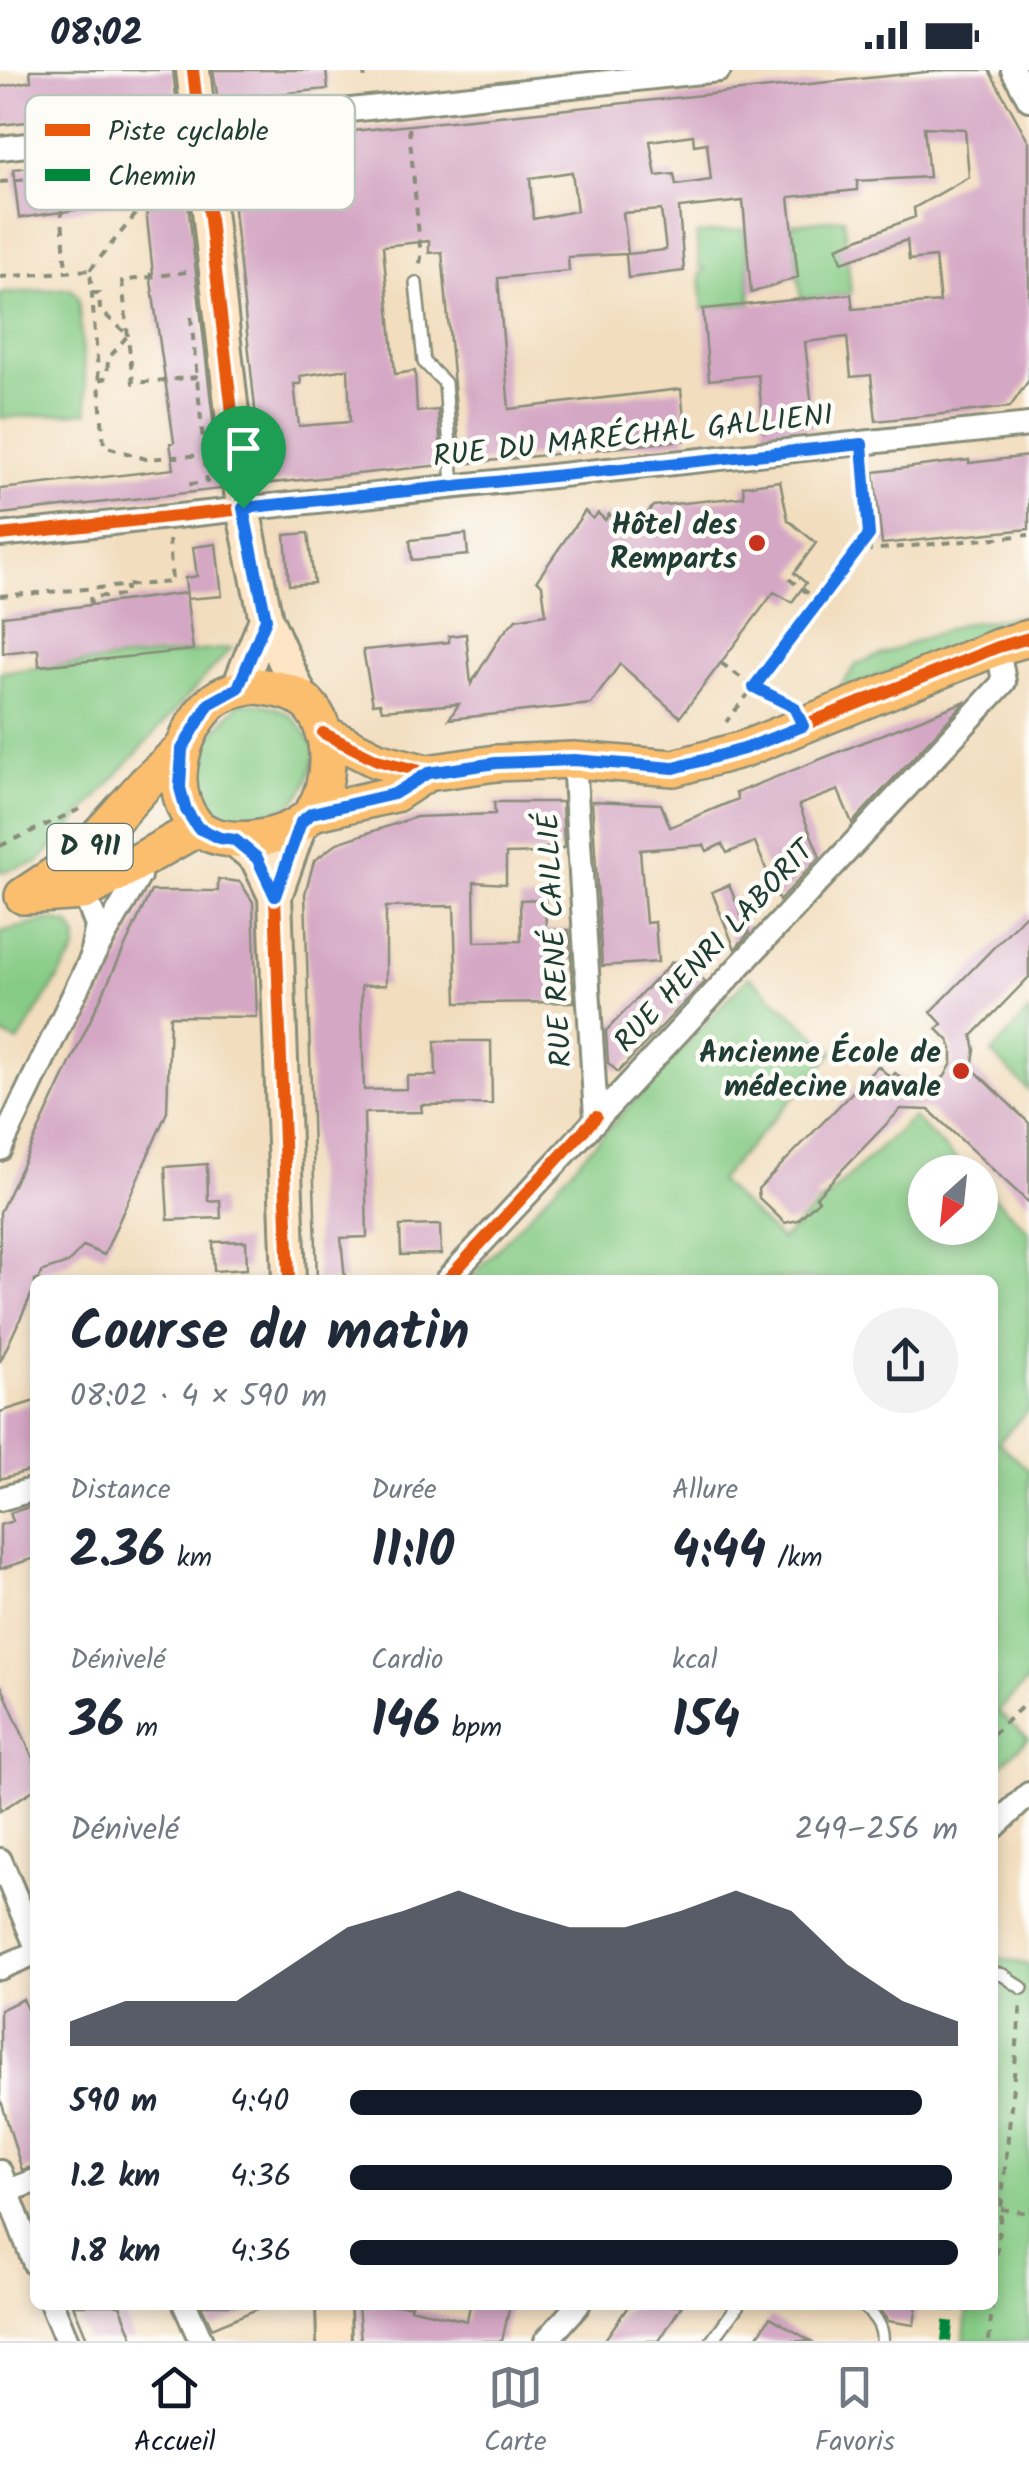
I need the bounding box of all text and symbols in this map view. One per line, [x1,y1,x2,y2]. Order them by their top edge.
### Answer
text: 08:02 [50,5,143,65]
legend [25,95,355,210]
text: Piste cyclable [108,110,269,155]
text: Chemin [108,155,196,200]
street label: RUE DU MARÉCHAL GALLIENI [431,392,835,482]
pin [201,406,286,509]
icon: arrive [216,421,271,476]
place label: Hôtel des Remparts [610,502,737,584]
marker: Hôtel des Remparts [746,532,768,554]
street label: RUE RENÉ CAILLIÉ [525,810,587,1069]
road number: D 911 [48,824,132,870]
street label: RUE HENRI LABORIT [603,827,829,1065]
place label: Ancienne École de médecine navale [699,1030,941,1112]
marker: Ancienne École de médecine navale [950,1060,972,1082]
north arrow [908,1155,998,1245]
map controls [908,1155,998,1245]
text: Course du matin [70,1291,470,1378]
button: share [853,1308,958,1413]
text: 08:02 · 4 × 590 m [70,1372,327,1423]
text: Distance [70,1468,171,1513]
text: Durée [371,1468,437,1513]
text: Allure [672,1468,738,1513]
text: 2.36 [70,1513,165,1593]
text: 11:10 [371,1513,454,1593]
text: 4:44 [672,1513,766,1593]
text: km [165,1536,212,1581]
text: /km [766,1536,823,1581]
text: Dénivelé [70,1638,165,1683]
text: Cardio [371,1638,444,1683]
text: kcal [672,1638,718,1683]
text: 36 [70,1683,124,1763]
text: 146 [371,1683,440,1763]
text: 154 [672,1683,740,1763]
text: m [124,1706,158,1751]
text: bpm [440,1706,502,1751]
text: Dénivelé [70,1805,179,1856]
text: 249–256 m [795,1805,958,1856]
text: 590 m [70,2077,157,2128]
text: 4:40 [230,2077,289,2128]
text: 1.2 km [70,2152,160,2203]
text: 4:36 [230,2152,292,2203]
text: 1.8 km [70,2227,160,2278]
text: 4:36 [230,2227,292,2278]
tab: Accueil [134,2360,216,2465]
tab: Carte [484,2360,547,2465]
tab: Favoris [815,2360,895,2465]

